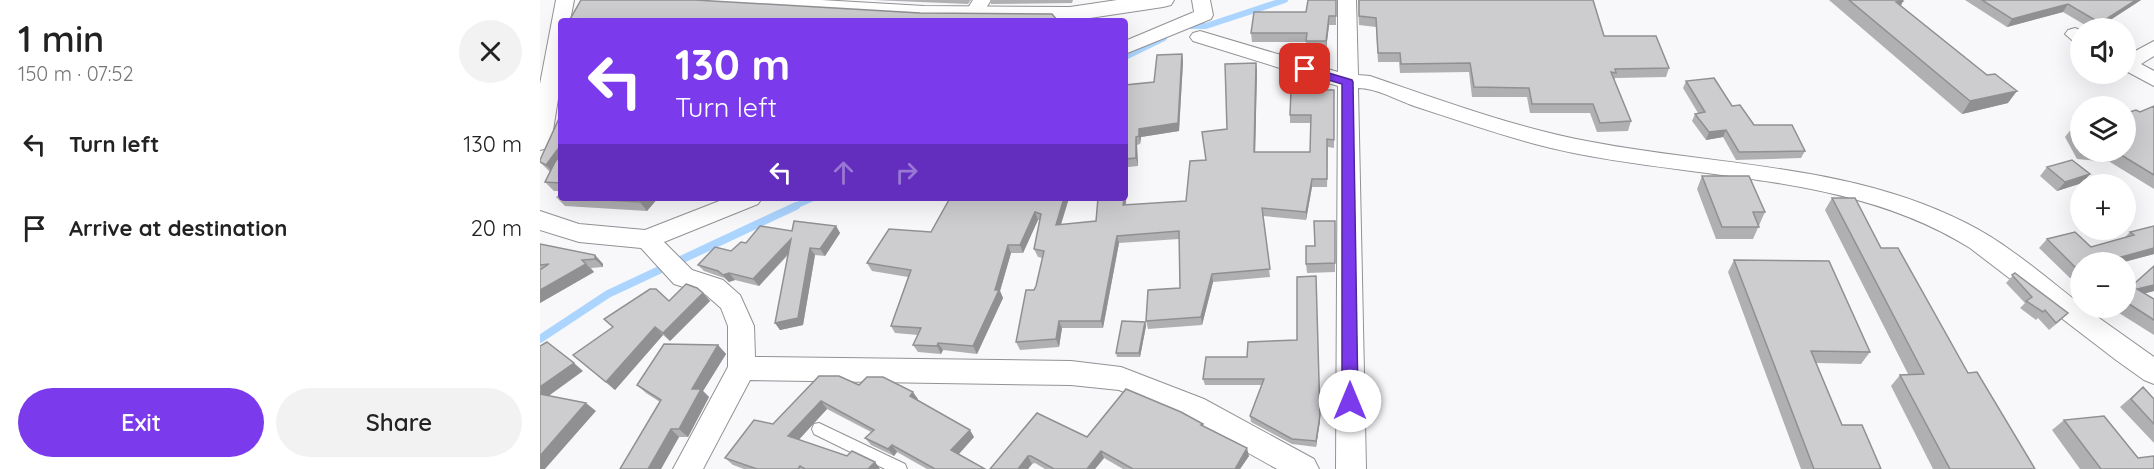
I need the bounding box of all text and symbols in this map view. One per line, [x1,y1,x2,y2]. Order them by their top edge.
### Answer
text: 1 min [18,16,104,61]
map controls [2070,18,2136,318]
button: sound [2070,18,2136,84]
button: close [459,20,522,83]
text: 130 m [675,38,790,91]
icon: left [576,42,654,120]
pin [1279,43,1330,94]
icon: arrive [1288,52,1321,85]
text: 150 m · 07:52 [18,61,134,86]
text: Turn left [675,90,777,124]
button: layers [2070,96,2136,162]
icon: left [18,128,51,161]
text: Turn left [69,130,159,158]
text: 130 m [463,130,522,158]
icon: left [764,156,797,189]
icon: ahead [827,156,860,189]
icon: right [890,156,923,189]
button: + [2070,174,2136,240]
icon: arrive [18,212,51,245]
text: Arrive at destination [69,214,287,242]
text: 20 m [471,214,522,242]
button: − [2070,252,2136,318]
position arrow [1318,369,1382,433]
button: Exit [18,388,264,457]
button: Share [276,388,522,457]

